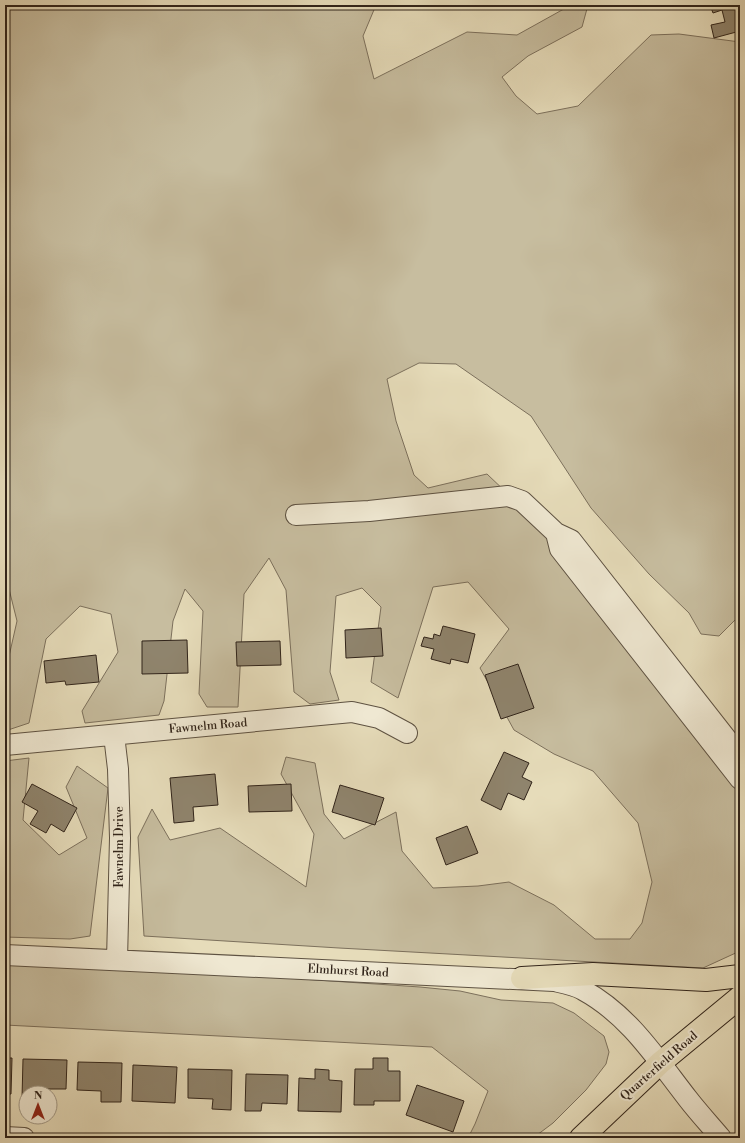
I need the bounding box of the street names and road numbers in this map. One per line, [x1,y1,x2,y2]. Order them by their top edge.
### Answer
street label: Fawnelm Road [168,715,248,737]
street label: Fawnelm Drive [112,806,127,888]
street label: Elmhurst Road [307,961,389,981]
street label: Quarterfield Road [617,1028,701,1104]

